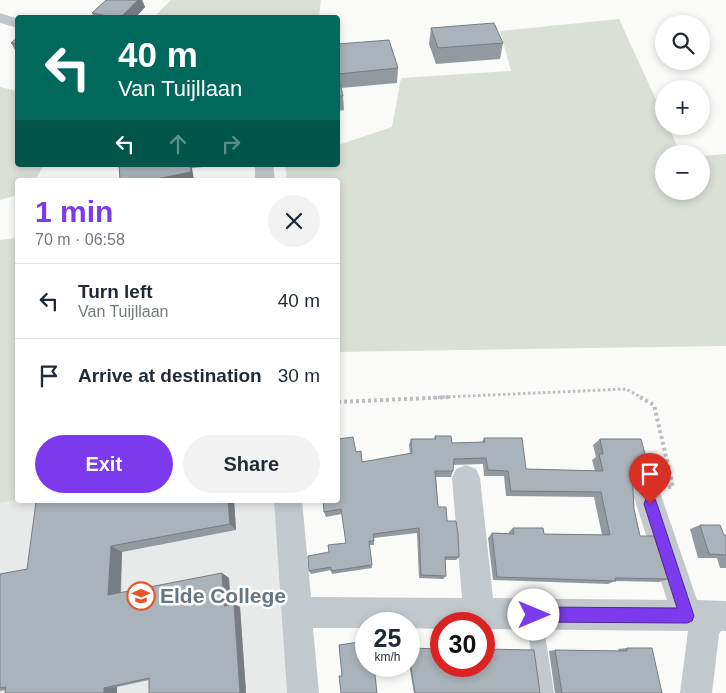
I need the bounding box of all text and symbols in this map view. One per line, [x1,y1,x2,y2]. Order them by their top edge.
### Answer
map controls [655,15,710,200]
button: search [655,15,710,70]
icon: left [35,35,100,100]
text: 40 m [118,35,198,74]
text: Van Tuijllaan [118,76,242,101]
button: + [655,80,710,135]
icon: left [111,130,139,158]
icon: ahead [164,130,192,158]
icon: right [217,130,245,158]
button: − [655,145,710,200]
text: 1 min [35,195,113,228]
button: close [268,195,320,247]
text: 70 m · 06:58 [35,231,125,248]
text: Turn left [78,281,153,302]
icon: left [35,287,63,315]
text: 40 m [278,290,320,311]
text: Van Tuijllaan [78,303,168,320]
icon: arrive [35,362,63,390]
text: Arrive at destination [78,365,262,386]
text: 30 m [278,365,320,386]
button: Exit [35,435,173,493]
button: Share [183,435,320,493]
pin [629,453,671,504]
icon: arrive [636,460,664,488]
school or university icon: Elde College [126,581,156,611]
place label: Elde College [160,584,286,607]
position arrow [507,588,559,640]
speed limit sign: 30 [430,612,495,677]
text: 25 [374,624,401,652]
text: km/h [374,650,401,664]

